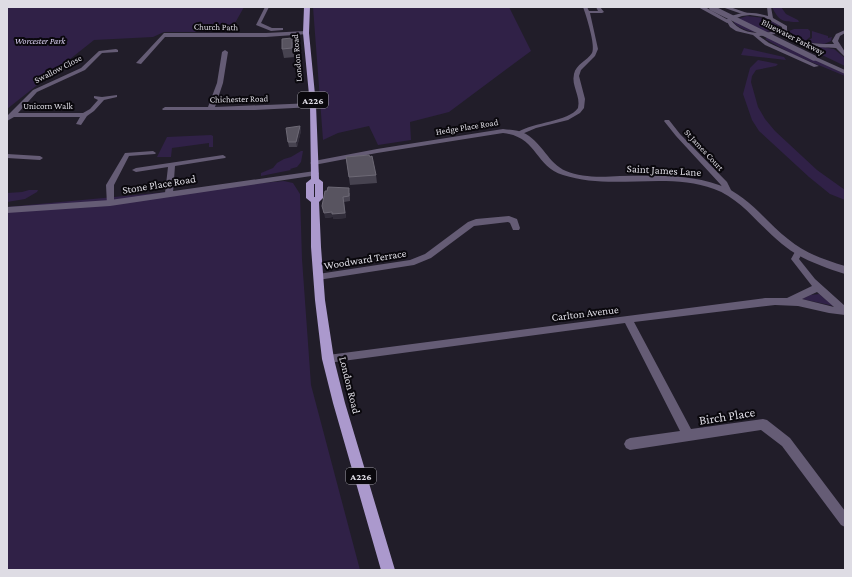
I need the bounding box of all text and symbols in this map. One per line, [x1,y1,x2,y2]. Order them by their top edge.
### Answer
street label: Bluewater Parkway [760,17,827,58]
street label: Church Path [194,22,238,32]
street label: London Road [290,34,304,82]
park label: Worcester Park [15,36,66,46]
street label: Swallow Close [33,53,83,85]
road number: A226 [298,92,328,108]
street label: Chichester Road [210,93,269,105]
street label: Unicorn Walk [23,101,73,111]
street label: Hedge Place Road [435,117,499,137]
street label: St James Court [682,127,726,173]
street label: Saint James Lane [626,162,702,179]
street label: Stone Place Road [121,172,197,196]
street label: Woodward Terrace [323,247,407,271]
street label: Carlton Avenue [551,303,619,323]
street label: London Road [337,355,363,415]
street label: Birch Place [698,404,756,428]
road number: A226 [346,468,376,484]

